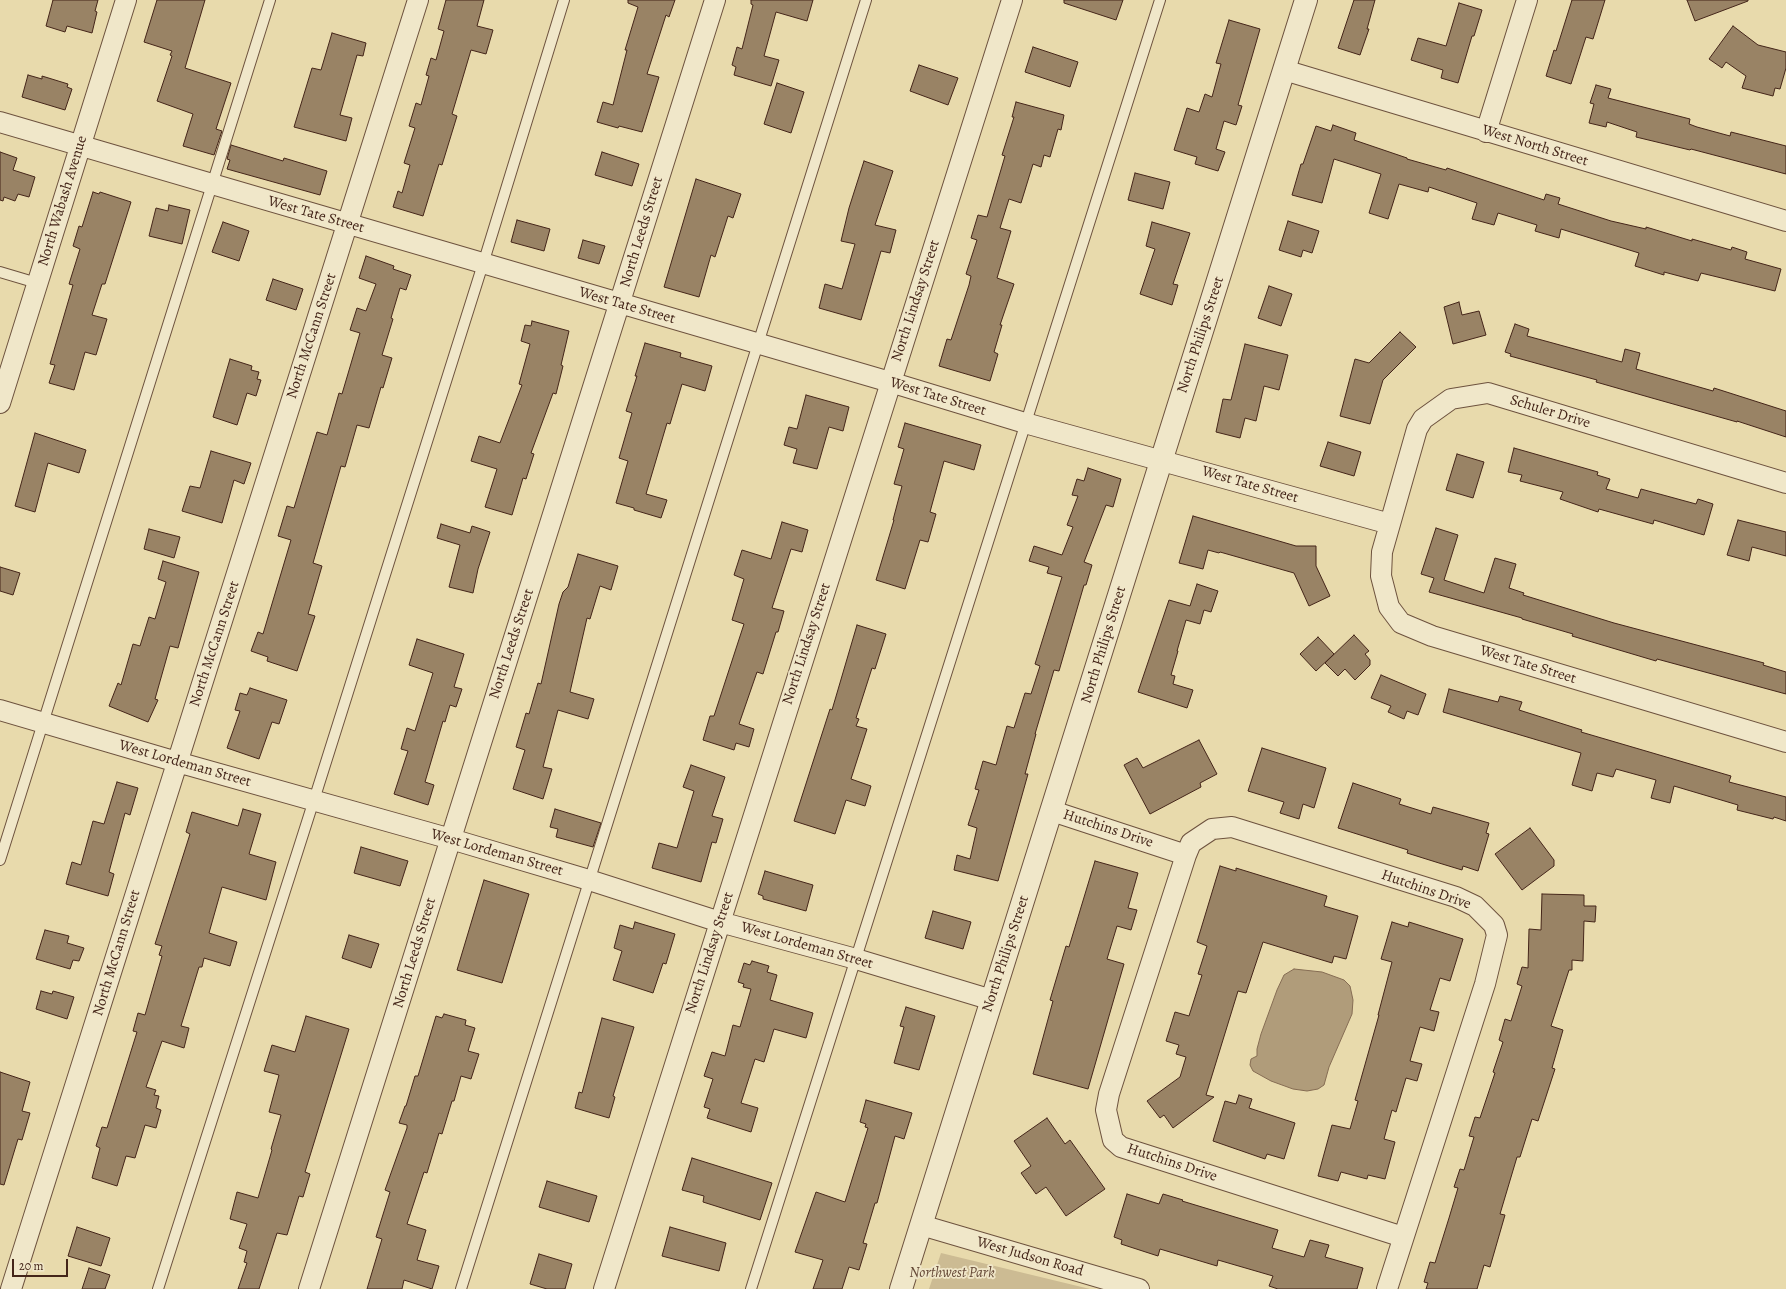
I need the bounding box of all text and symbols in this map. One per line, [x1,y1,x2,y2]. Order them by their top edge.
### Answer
street label: West North Street [1480,121,1590,171]
street label: North Wabash Avenue [35,133,91,269]
street label: North Leeds Street [617,175,667,289]
street label: West Tate Street [266,193,366,237]
street label: North Lindsay Street [888,238,944,364]
street label: North McCann Street [283,271,341,401]
street label: North Philips Street [1174,274,1228,396]
street label: West Tate Street [577,284,677,328]
street label: West Tate Street [888,374,988,420]
street label: Schuler Drive [1508,391,1592,433]
street label: West Tate Street [1200,463,1300,507]
street label: North McCann Street [186,579,244,709]
street label: North Lindsay Street [779,581,835,707]
street label: North Philips Street [1078,584,1130,706]
street label: North Leeds Street [486,587,538,701]
street label: West Tate Street [1478,642,1578,688]
street label: West Lordeman Street [117,737,253,791]
street label: Hutchins Drive [1061,806,1155,852]
street label: West Lordeman Street [429,826,565,880]
street label: Hutchins Drive [1379,866,1473,914]
street label: North McCann Street [89,888,145,1018]
street label: North Lindsay Street [682,890,738,1016]
street label: North Philips Street [979,893,1033,1015]
street label: North Leeds Street [390,896,440,1010]
street label: West Lordeman Street [739,919,875,973]
street label: Hutchins Drive [1125,1140,1219,1186]
street label: West Judson Road [975,1233,1085,1281]
scale bar [14,1251,70,1277]
text: 20 m [19,1258,43,1274]
park label: Northwest Park [909,1264,995,1282]

